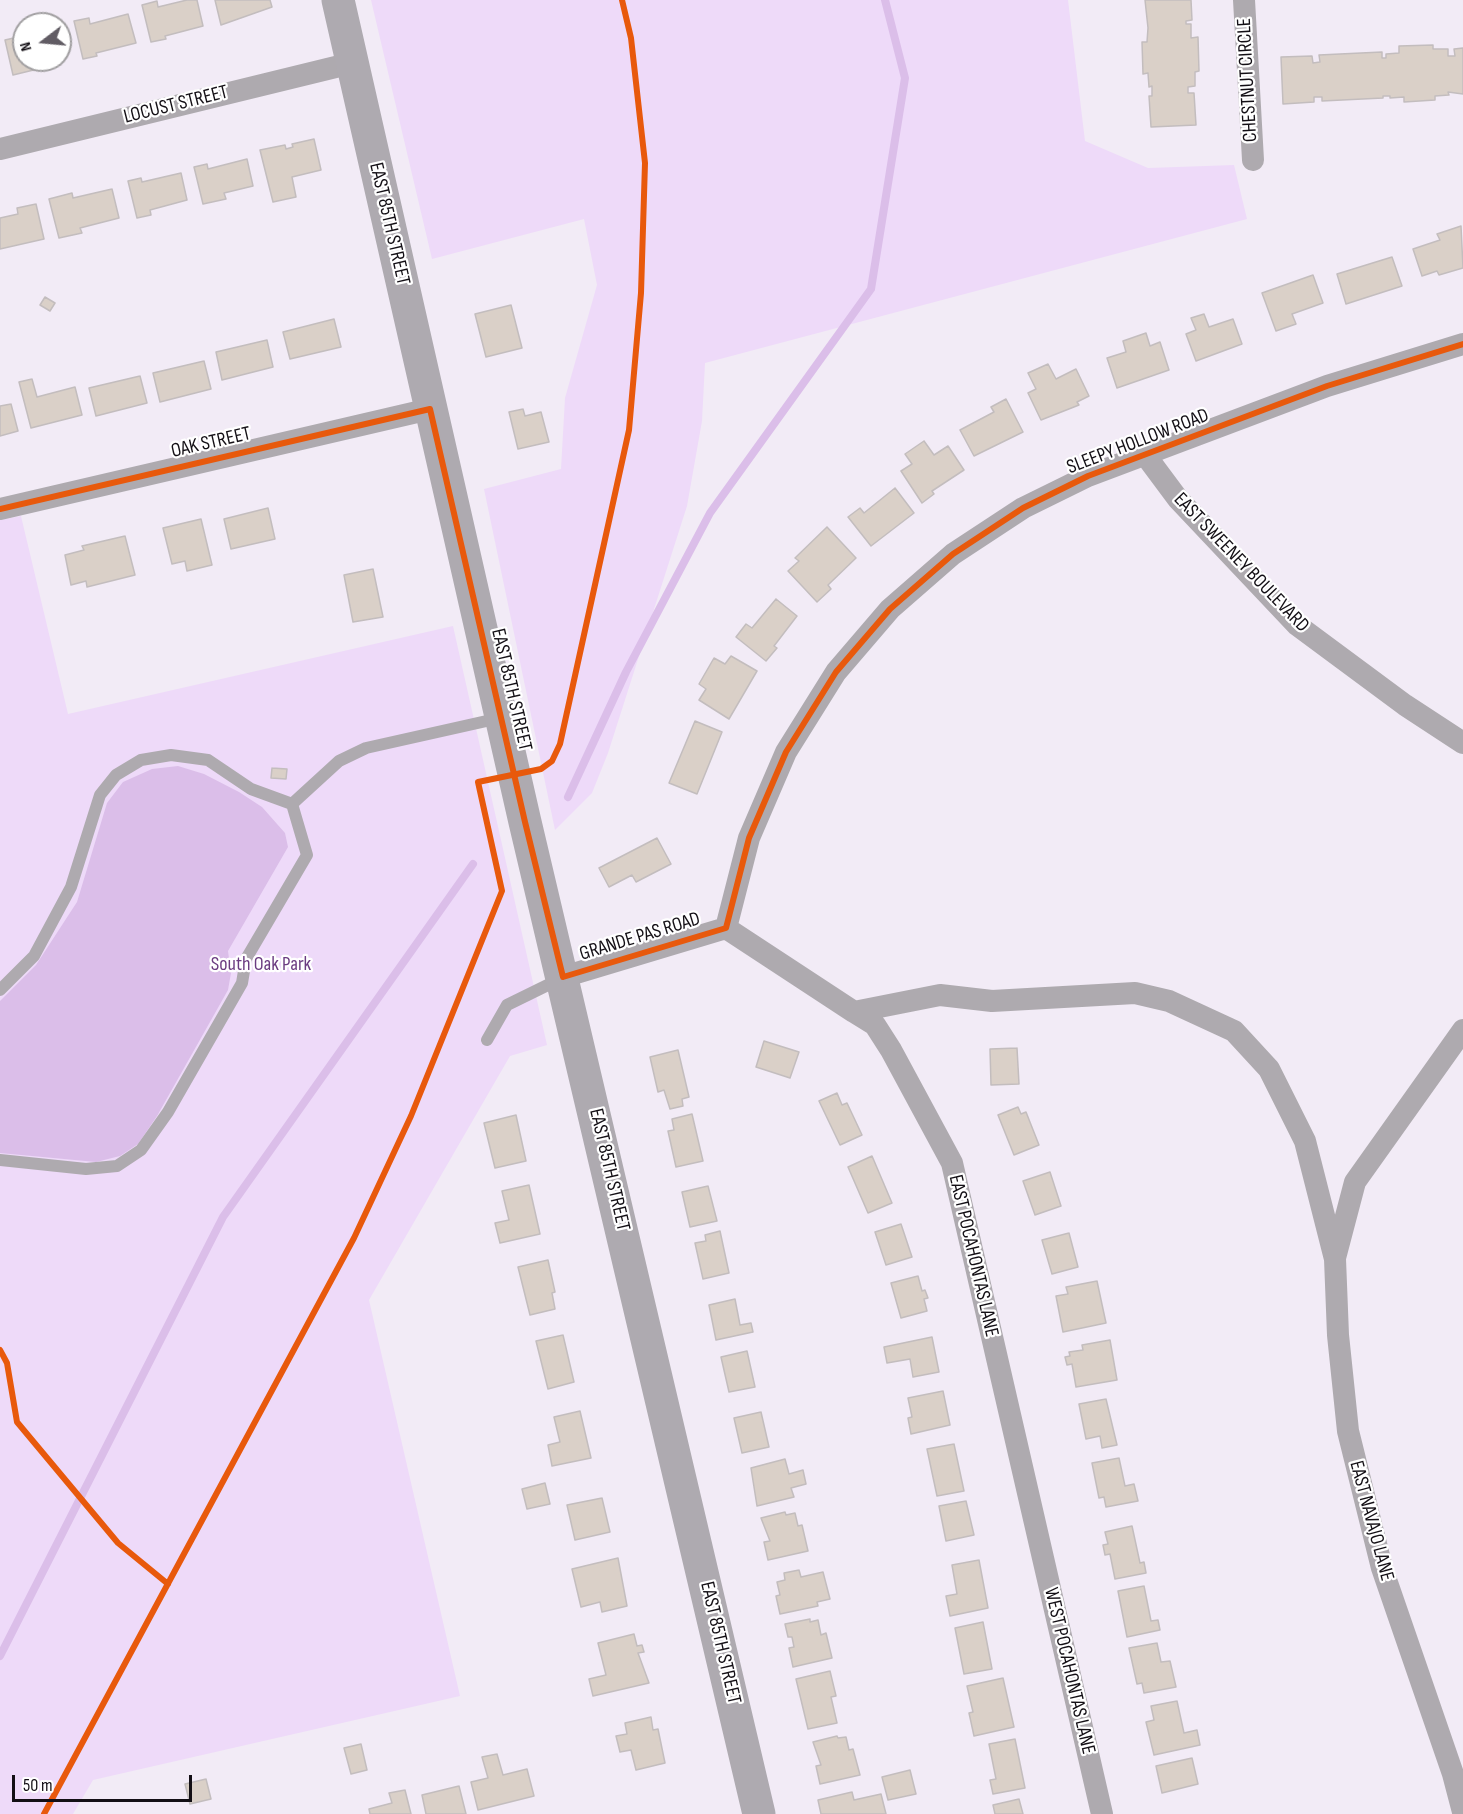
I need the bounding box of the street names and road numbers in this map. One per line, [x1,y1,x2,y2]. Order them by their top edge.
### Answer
street label: CHESTNUT CIRCLE [1233,17,1263,143]
street label: LOCUST STREET [121,80,231,130]
street label: EAST 85TH STREET [363,160,415,288]
street label: SLEEPY HOLLOW ROAD [1064,404,1212,480]
street label: OAK STREET [169,422,253,464]
street label: EAST SWEENEY BOULEVARD [1168,488,1314,638]
street label: EAST 85TH STREET [485,626,537,754]
street label: GRANDE PAS ROAD [577,907,703,967]
street label: EAST 85TH STREET [583,1106,635,1234]
street label: EAST POCAHONTAS LANE [943,1173,1003,1339]
street label: EAST NAVAJO LANE [1343,1458,1399,1584]
street label: EAST 85TH STREET [694,1579,746,1707]
street label: WEST POCAHONTAS LANE [1038,1585,1100,1757]

